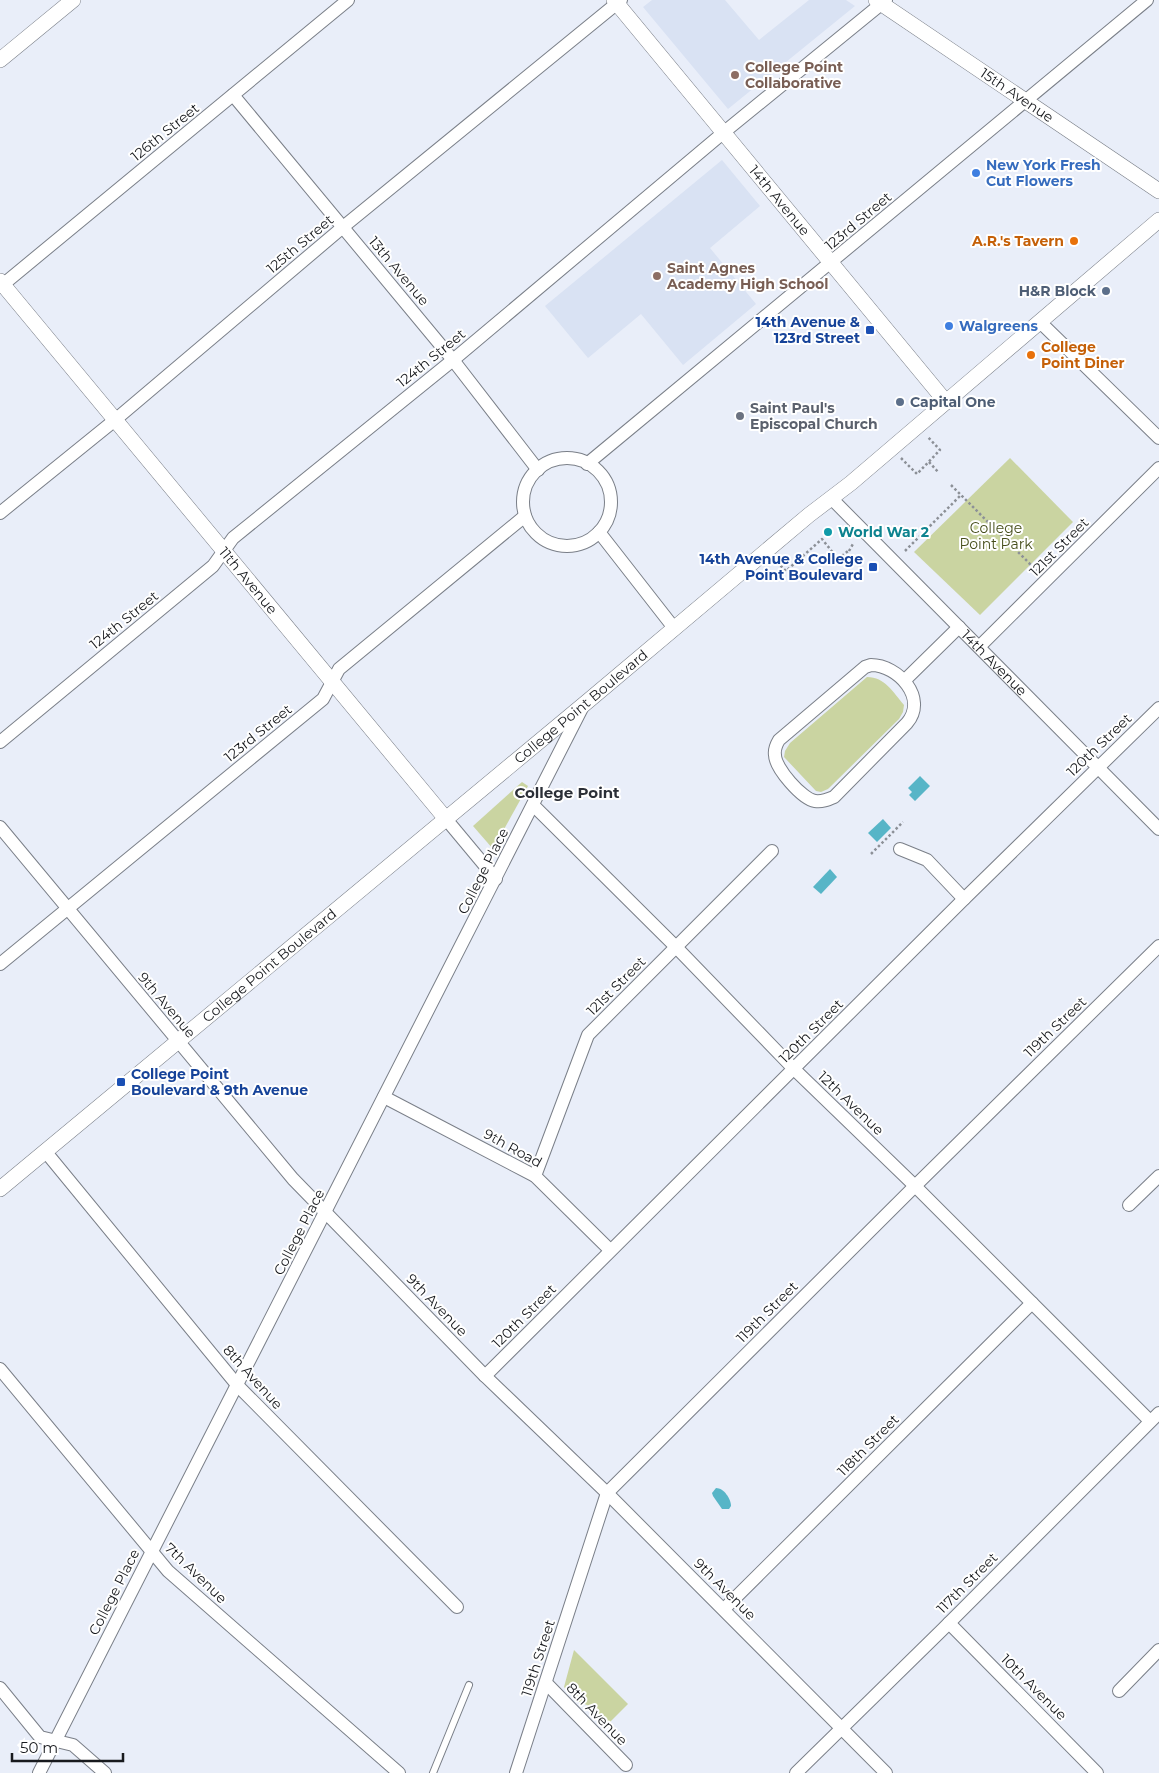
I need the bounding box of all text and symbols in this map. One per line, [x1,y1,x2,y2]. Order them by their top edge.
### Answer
place label: College Point Collaborative [745,58,843,92]
street label: 15th Avenue [977,64,1057,126]
marker: College Point Collaborative [729,69,741,81]
street label: 126th Street [127,99,203,165]
place label: New York Fresh Cut Flowers [986,156,1101,190]
street label: 14th Avenue [745,162,814,239]
marker: New York Fresh Cut Flowers [970,167,982,179]
street label: 123rd Street [821,188,895,254]
street label: 125th Street [263,211,337,277]
place label: A.R.'s Tavern [971,232,1064,250]
street label: 13th Avenue [365,233,433,309]
marker: A.R.'s Tavern [1068,235,1080,247]
place label: Saint Agnes Academy High School [666,259,828,293]
marker: Saint Agnes Academy High School [651,270,663,282]
place label: H&R Block [1019,282,1097,300]
marker: H&R Block [1100,285,1112,297]
place label: 14th Avenue & 123rd Street [756,313,860,347]
place label: Walgreens [959,317,1038,335]
marker: Walgreens [943,320,955,332]
marker: 14th Avenue & 123rd Street [864,324,876,336]
street label: 124th Street [393,325,469,391]
place label: College Point Diner [1041,338,1125,372]
marker: College Point Diner [1025,349,1037,361]
place label: Capital One [910,393,996,411]
marker: Capital One [894,396,906,408]
place label: Saint Paul's Episcopal Church [750,399,878,433]
marker: Saint Paul's Episcopal Church [734,410,746,422]
street label: 121st Street [1026,513,1093,580]
park label: College Point Park [959,519,1033,553]
place label: World War 2 [838,523,929,541]
marker: World War 2 [822,526,834,538]
street label: 11th Avenue [215,543,281,618]
place label: 14th Avenue & College Point Boulevard [700,550,863,584]
marker: 14th Avenue & College Point Boulevard [867,561,879,573]
street label: 124th Street [86,587,162,653]
street label: 14th Avenue [958,626,1031,700]
street label: College Point Boulevard [510,646,651,768]
street label: 123rd Street [221,700,296,766]
street label: 120th Street [1063,709,1136,780]
district label: College Point [514,783,620,802]
street label: College Place [454,825,512,917]
street label: College Point Boulevard [199,905,340,1026]
street label: 121st Street [583,952,650,1019]
street label: 9th Avenue [134,968,200,1042]
street label: 119th Street [1020,993,1090,1061]
street label: 120th Street [775,995,847,1067]
place label: College Point Boulevard & 9th Avenue [131,1065,308,1099]
street label: 12th Avenue [814,1067,888,1139]
marker: College Point Boulevard & 9th Avenue [115,1076,127,1088]
street label: 9th Road [481,1125,545,1171]
street label: College Place [270,1186,328,1278]
street label: 9th Avenue [403,1270,471,1340]
street label: 119th Street [732,1277,802,1347]
street label: 120th Street [488,1280,560,1352]
street label: 8th Avenue [219,1341,287,1413]
street label: 118th Street [833,1410,903,1480]
street label: 7th Avenue [161,1539,231,1607]
street label: College Place [85,1546,143,1638]
street label: 117th Street [933,1548,1002,1617]
street label: 9th Avenue [690,1554,760,1624]
street label: 119th Street [517,1617,559,1699]
street label: 10th Avenue [997,1650,1071,1724]
street label: 8th Avenue [563,1679,631,1749]
scale bar [12,1730,124,1762]
text: 50 m [20,1738,58,1757]

